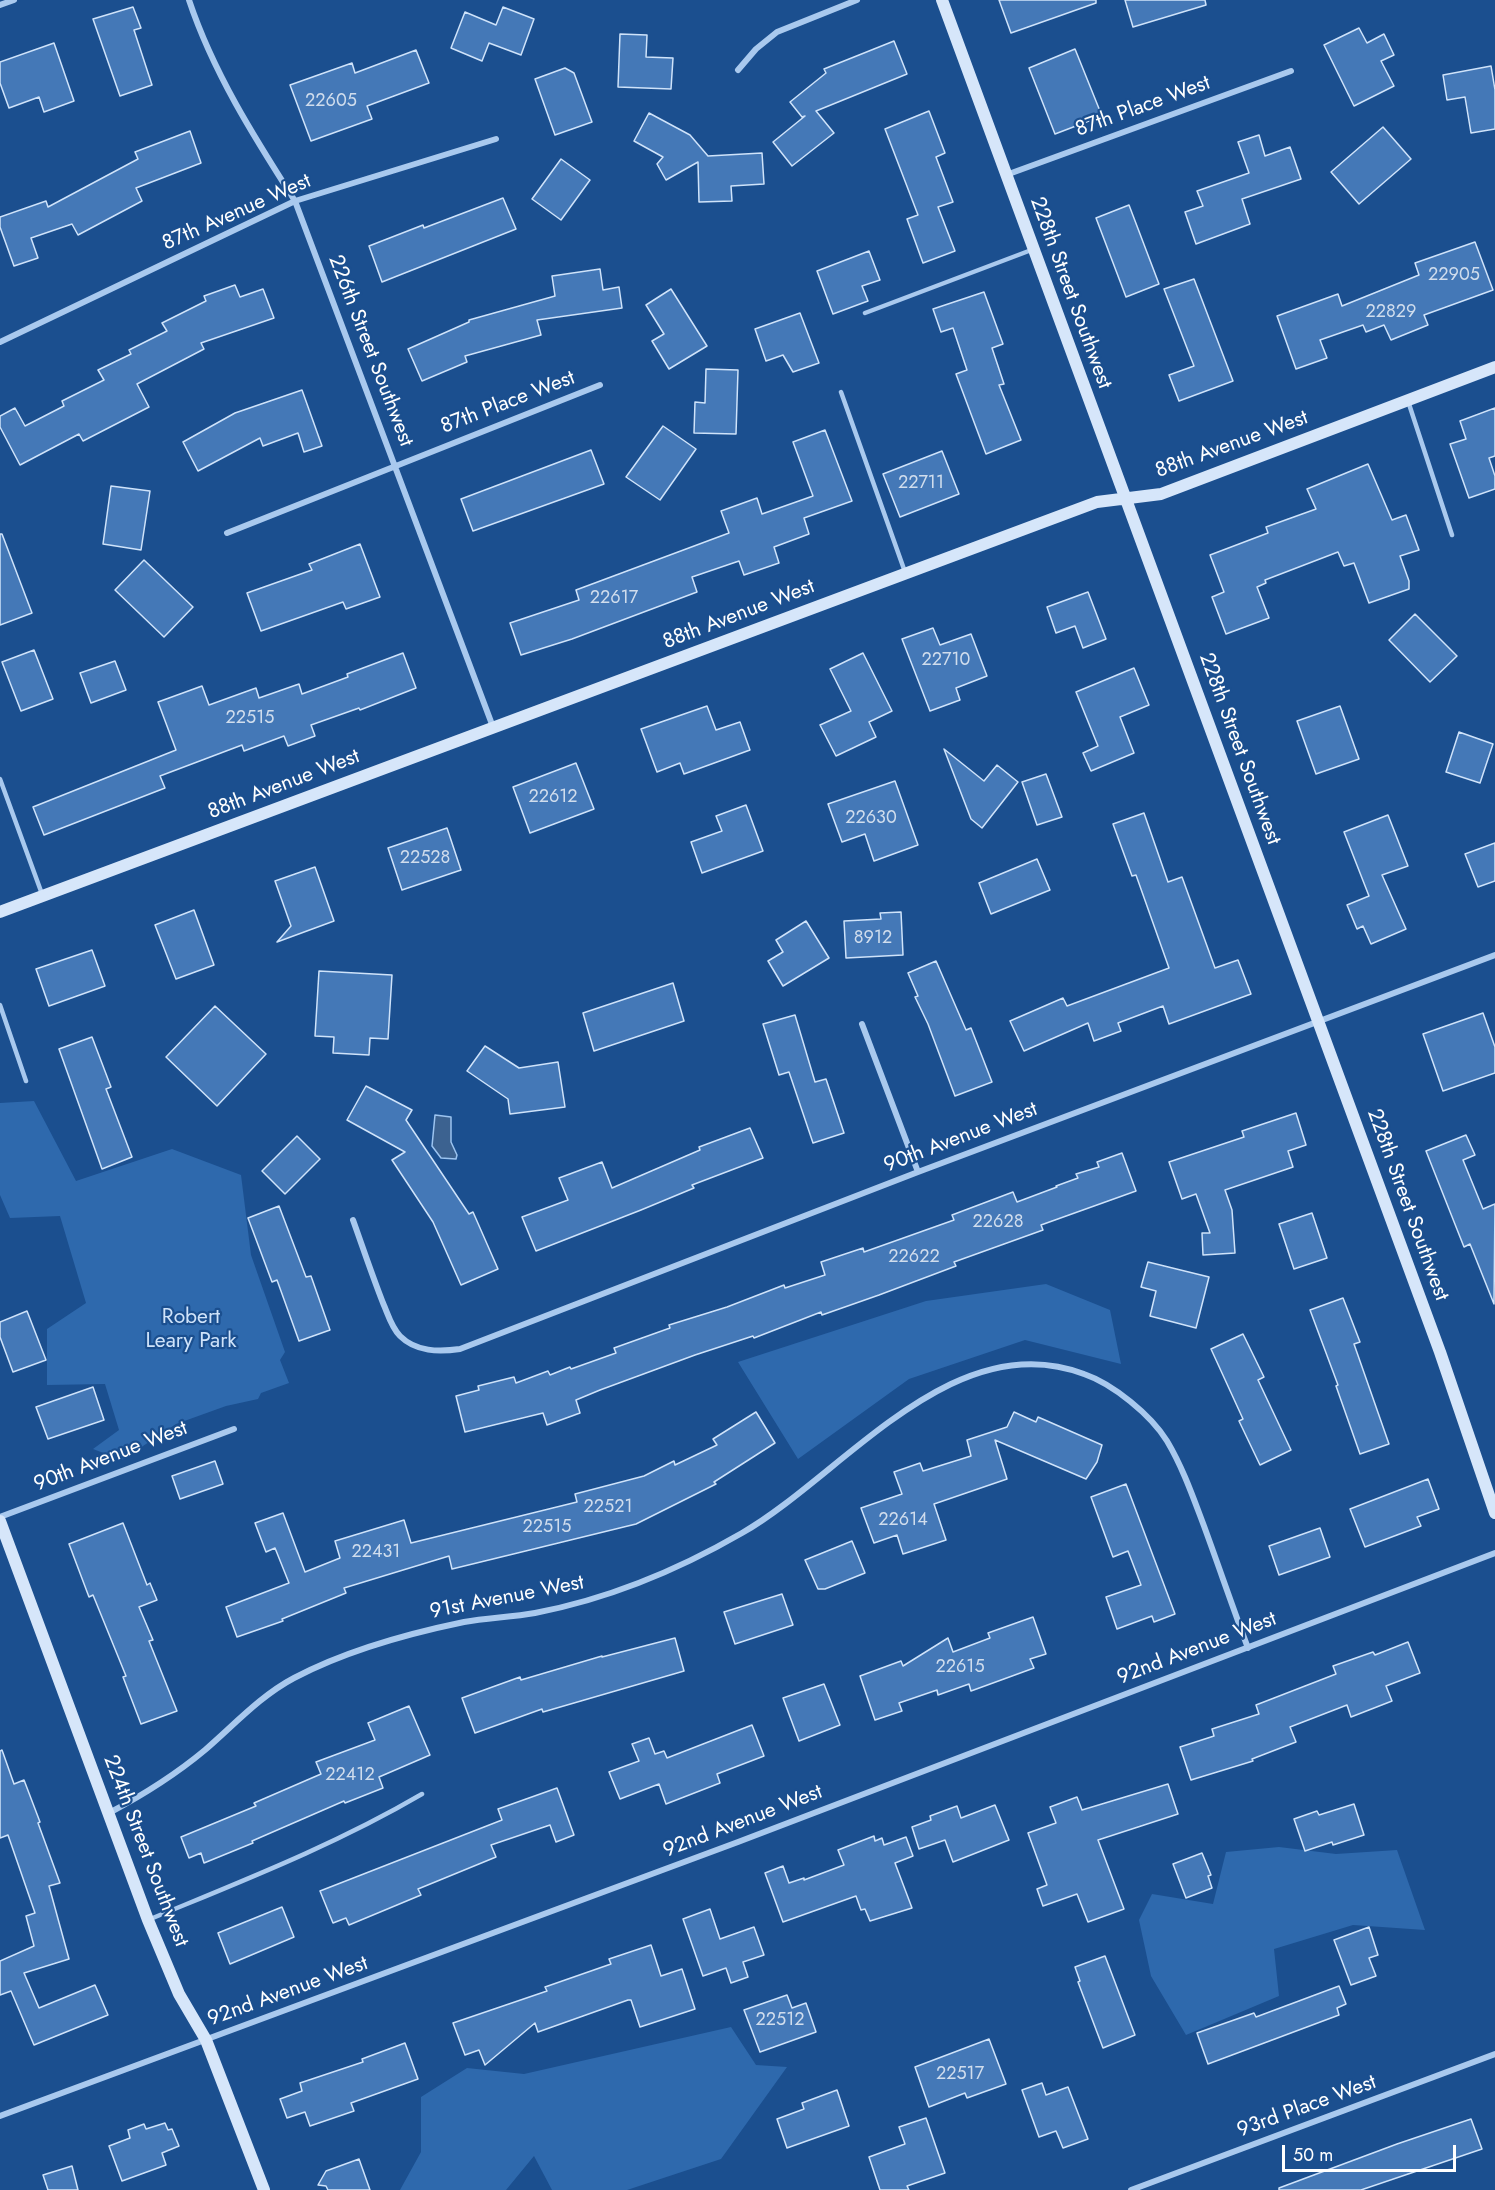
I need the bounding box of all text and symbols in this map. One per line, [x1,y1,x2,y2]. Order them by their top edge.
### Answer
street label: 87th Place West [1072,71,1214,143]
house number: 22605 [305,91,357,113]
street label: 87th Avenue West [159,169,315,257]
street label: 228th Street Southwest [1024,194,1116,392]
street label: 226th Street Southwest [322,252,418,450]
house number: 22905 [1428,265,1480,287]
house number: 22829 [1366,302,1416,324]
street label: 87th Place West [437,366,579,440]
street label: 88th Avenue West [1152,406,1312,484]
house number: 22711 [898,473,944,495]
street label: 88th Avenue West [660,574,818,656]
house number: 22617 [590,588,638,610]
house number: 22710 [922,650,970,672]
street label: 228th Street Southwest [1193,650,1285,848]
house number: 22515 [226,708,274,730]
street label: 88th Avenue West [205,744,363,826]
house number: 22612 [528,787,578,809]
house number: 22630 [845,808,897,830]
house number: 22528 [400,848,450,870]
house number: 8912 [854,928,892,950]
street label: 90th Avenue West [881,1097,1041,1179]
street label: 228th Street Southwest [1361,1106,1453,1304]
house number: 22628 [973,1212,1023,1234]
house number: 22622 [888,1247,940,1269]
park label: Robert Leary Park [145,1305,237,1355]
street label: 90th Avenue West [31,1416,191,1498]
house number: 22521 [584,1497,632,1519]
house number: 22614 [878,1510,928,1532]
house number: 22515 [523,1517,571,1539]
house number: 22431 [352,1542,400,1564]
street label: 91st Avenue West [428,1571,586,1625]
street label: 92nd Avenue West [1114,1607,1280,1691]
house number: 22615 [935,1657,985,1679]
street label: 224th Street Southwest [97,1752,193,1950]
house number: 22412 [325,1765,375,1787]
street label: 92nd Avenue West [660,1780,826,1864]
street label: 92nd Avenue West [205,1951,371,2033]
house number: 22512 [756,2010,804,2032]
house number: 22517 [936,2064,984,2086]
street label: 93rd Place West [1234,2070,1380,2144]
scale bar [1285,2133,1459,2171]
text: 50 m [1293,2142,1333,2168]

